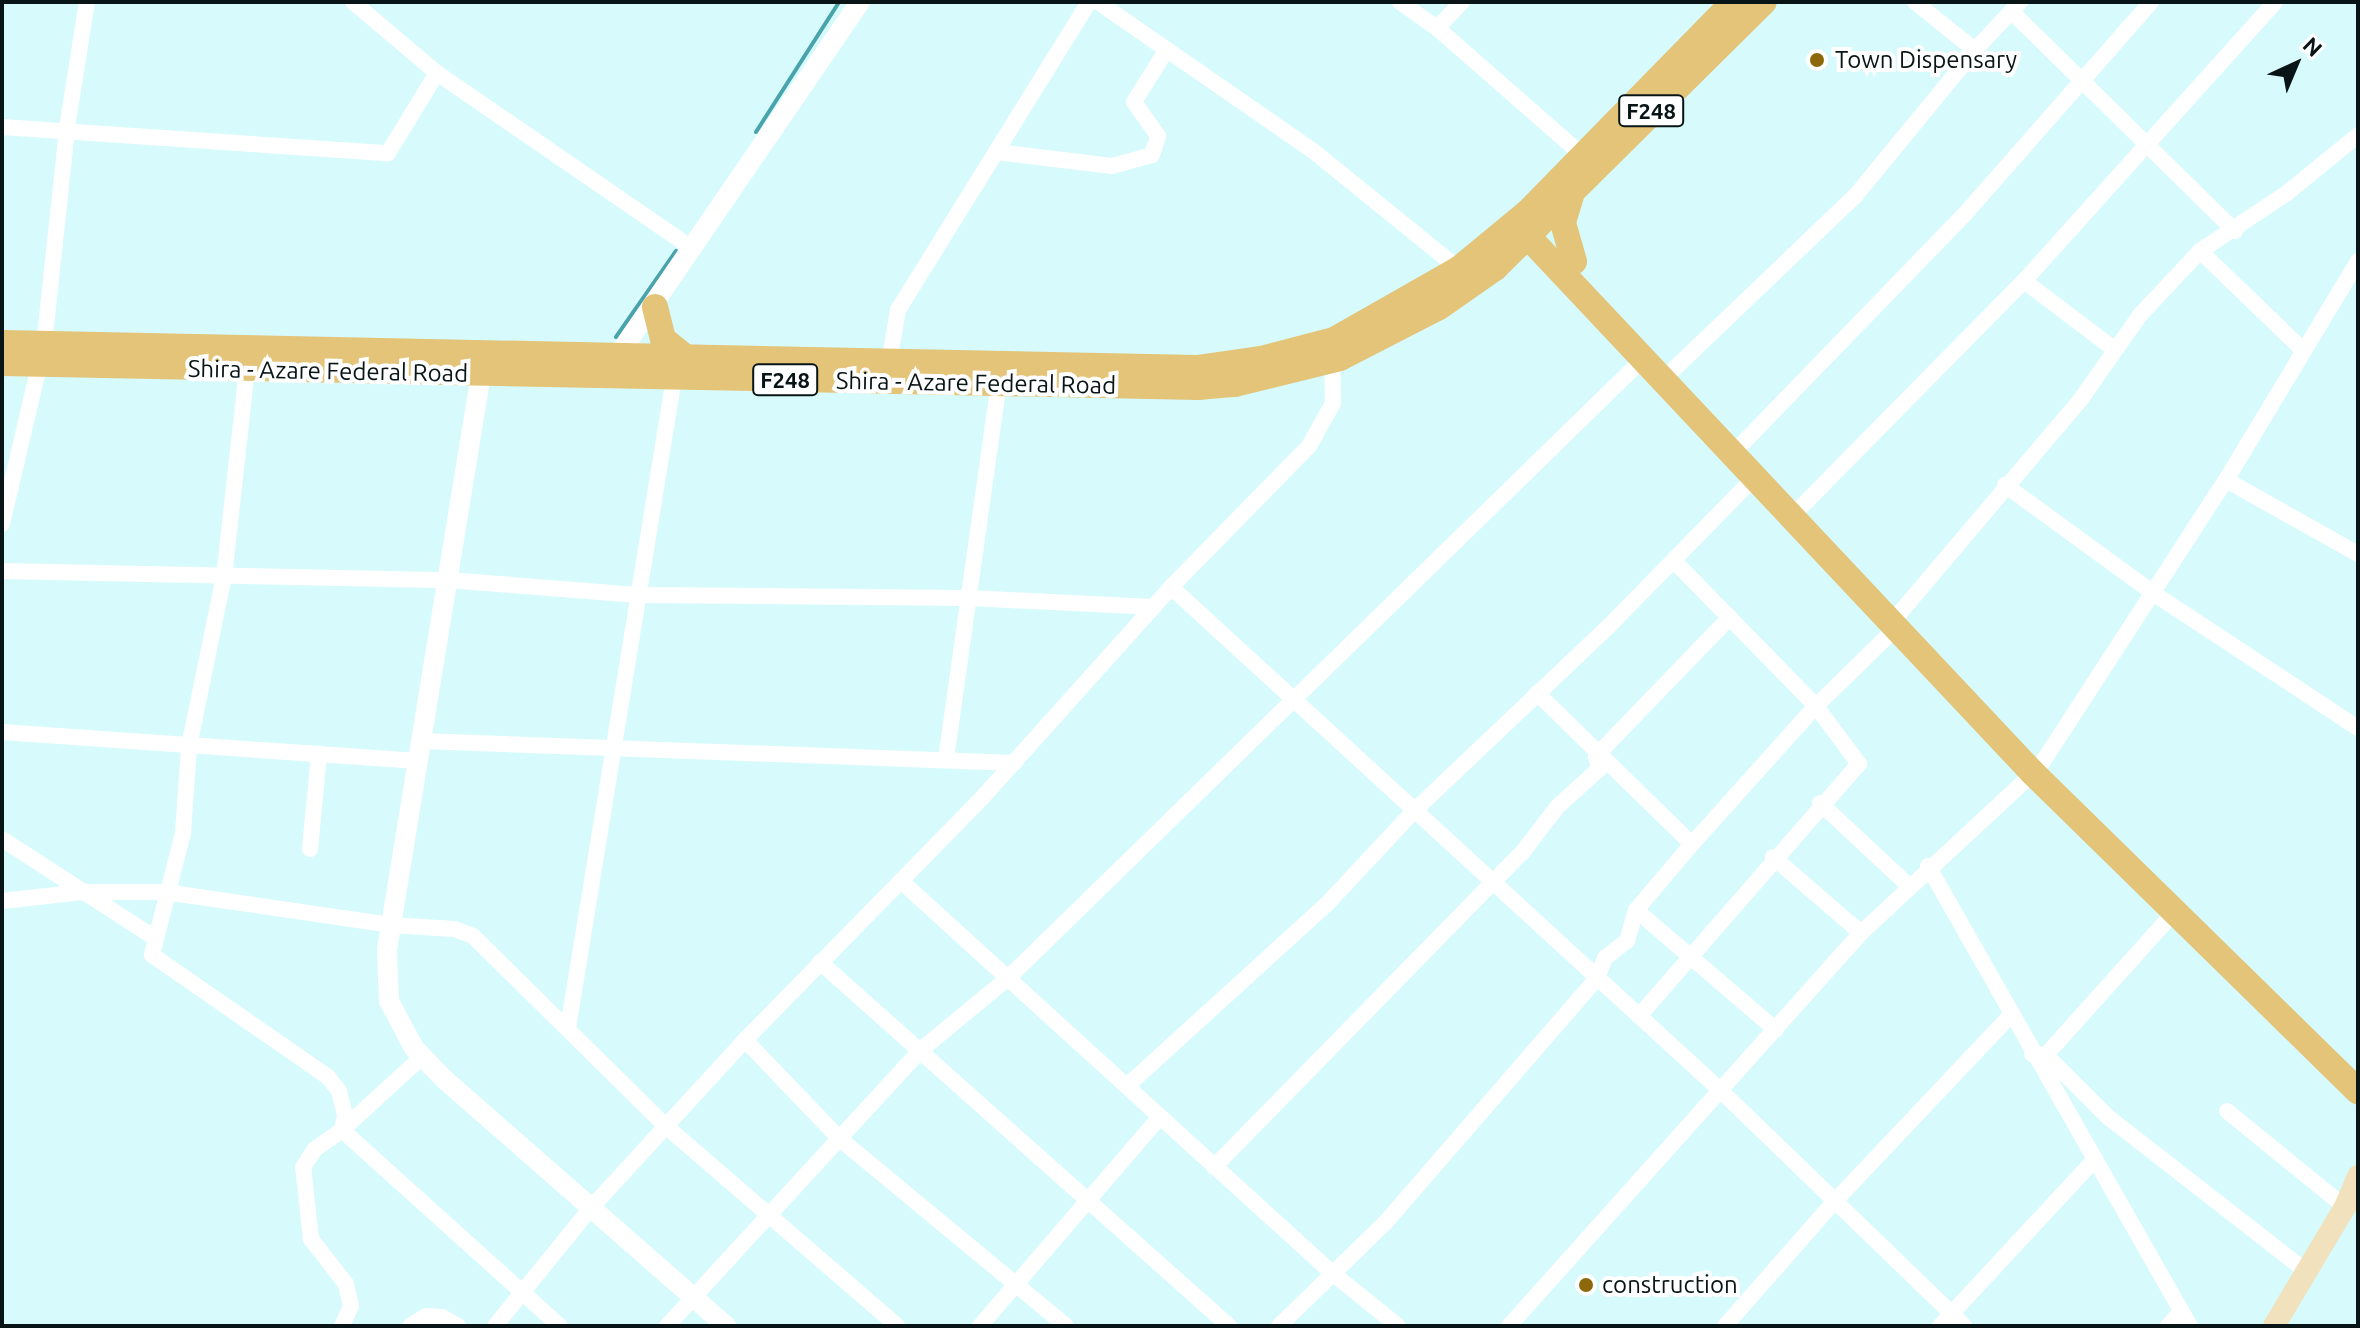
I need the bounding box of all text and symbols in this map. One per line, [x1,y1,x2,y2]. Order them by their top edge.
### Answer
north arrow [2256,24,2336,104]
text: N [2298,32,2328,61]
place label: Town Dispensary [1835,46,2017,74]
marker: Town Dispensary [1806,49,1828,71]
road number: F248 [1617,93,1685,129]
street label: Shira - Azare Federal Road [188,354,468,388]
road number: F248 [751,362,819,398]
street label: Shira - Azare Federal Road [836,366,1116,400]
place label: construction [1602,1271,1738,1299]
marker: construction [1577,1276,1595,1294]

